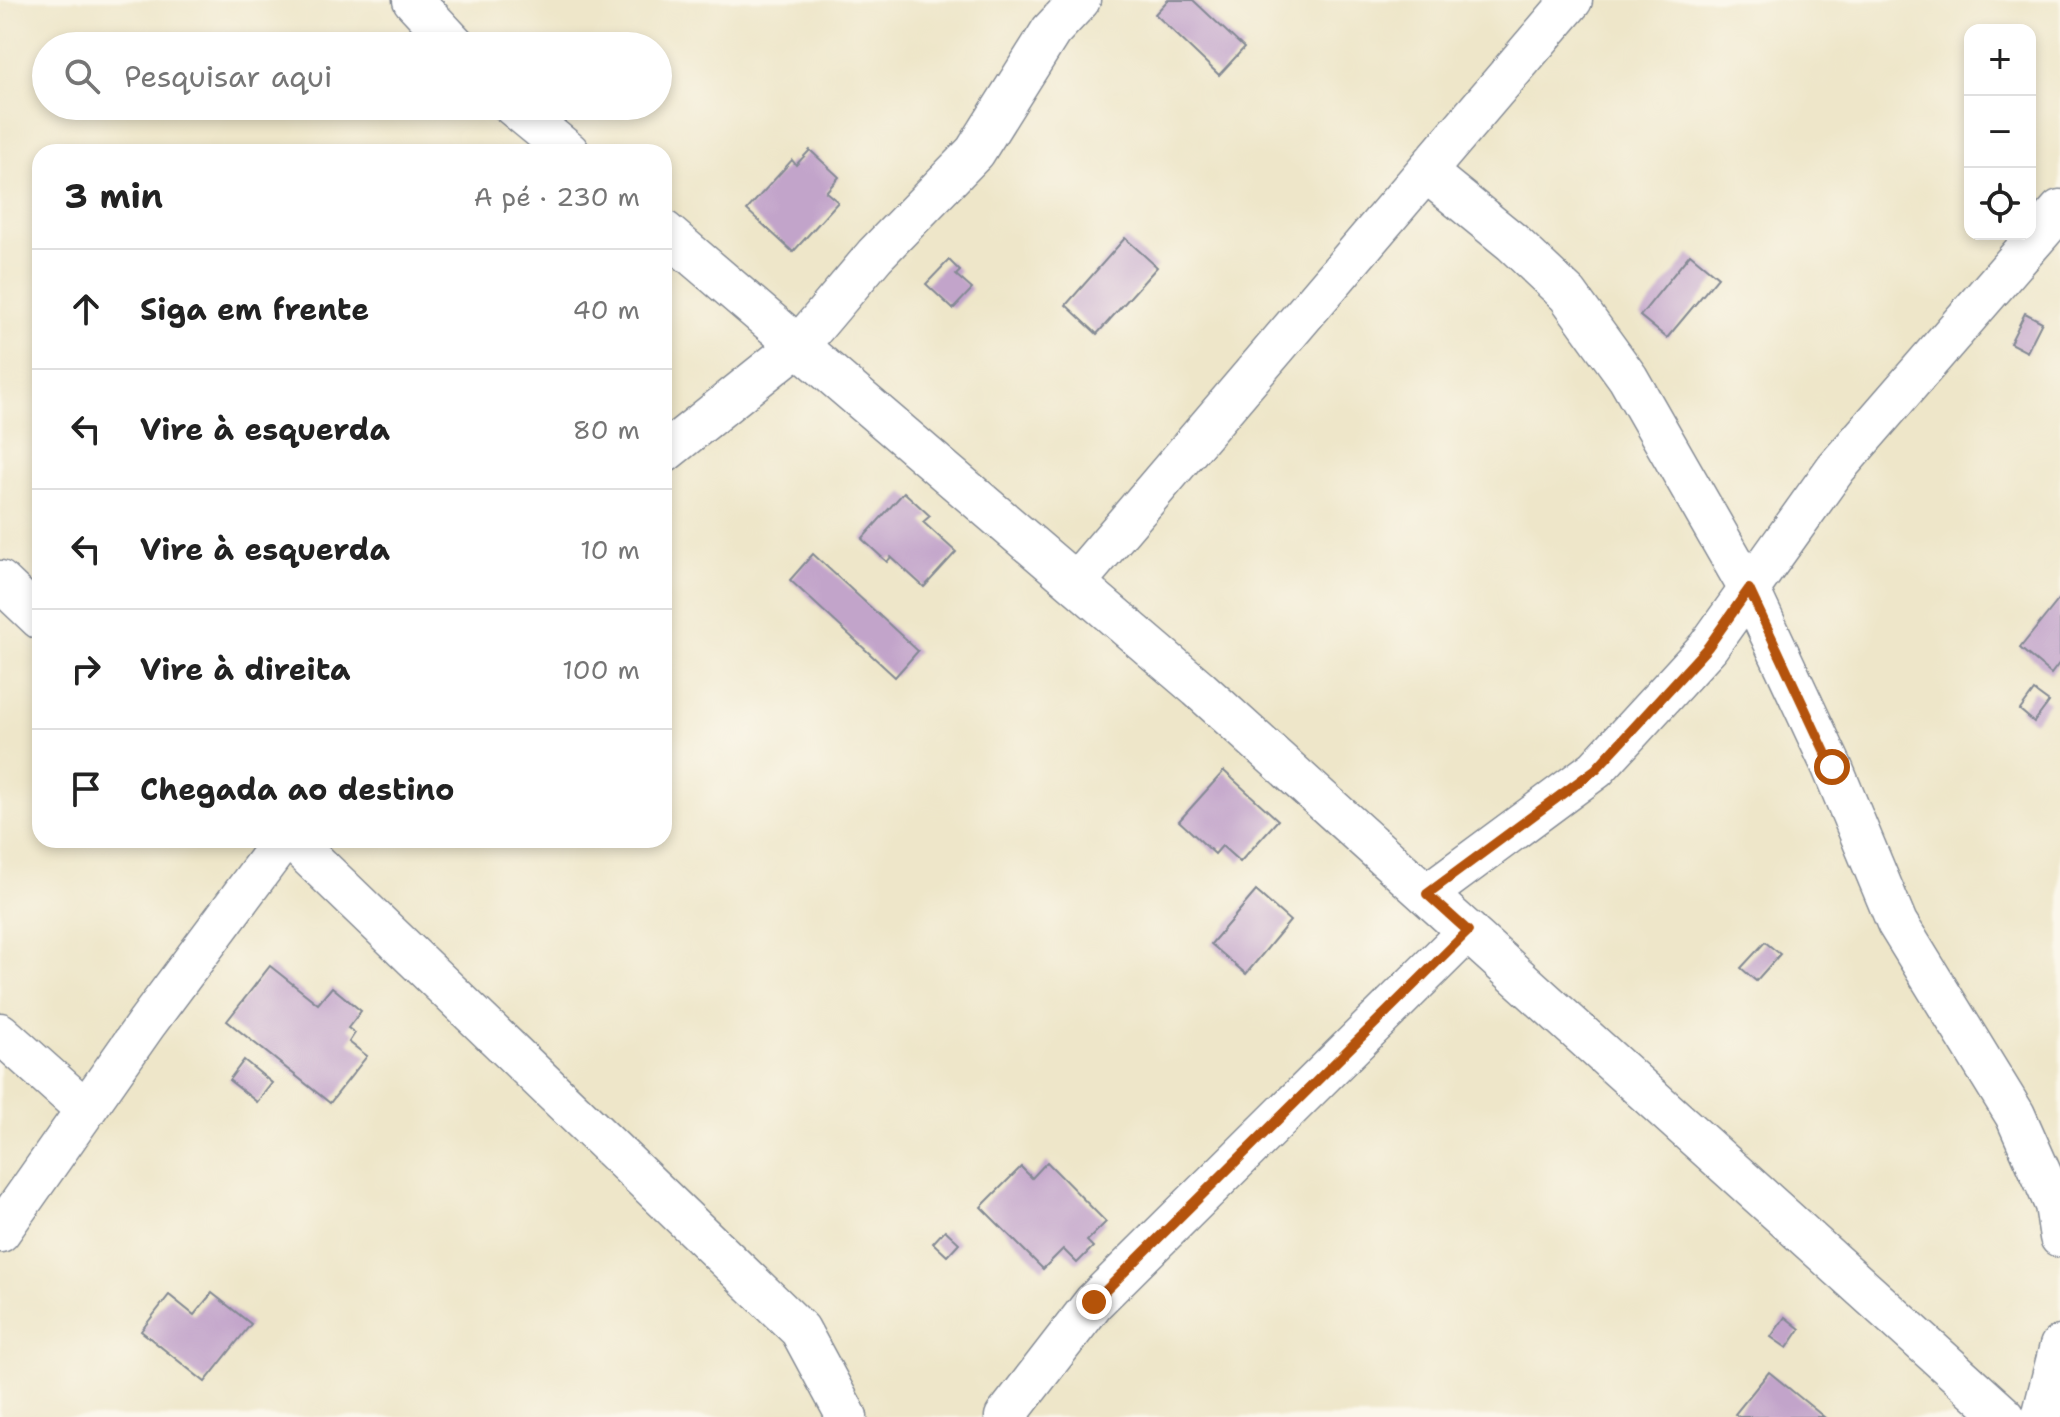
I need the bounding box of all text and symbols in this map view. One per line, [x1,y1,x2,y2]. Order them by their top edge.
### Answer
map controls [1964,24,2036,240]
button: + [1964,24,2036,96]
search box [32,32,672,120]
icon: search [60,54,104,98]
text: Pesquisar aqui [124,56,333,97]
button: − [1964,96,2036,168]
button: locate [1964,168,2036,240]
text: 3 min [64,173,163,219]
text: A pé · 230 m [474,179,640,214]
icon: ahead [64,287,108,331]
text: Siga em frente [140,289,369,330]
text: 40 m [573,292,640,327]
icon: left [64,407,108,451]
text: Vire à esquerda [140,409,390,450]
text: 80 m [573,412,640,447]
icon: left [64,527,108,571]
text: Vire à esquerda [140,529,390,570]
text: 10 m [580,532,640,567]
icon: right [64,647,108,691]
text: Vire à direita [140,649,351,690]
text: 100 m [562,652,640,687]
route start [1814,749,1850,785]
icon: arrive [64,767,108,811]
text: Chegada ao destino [140,769,455,810]
route end [1076,1284,1112,1320]

